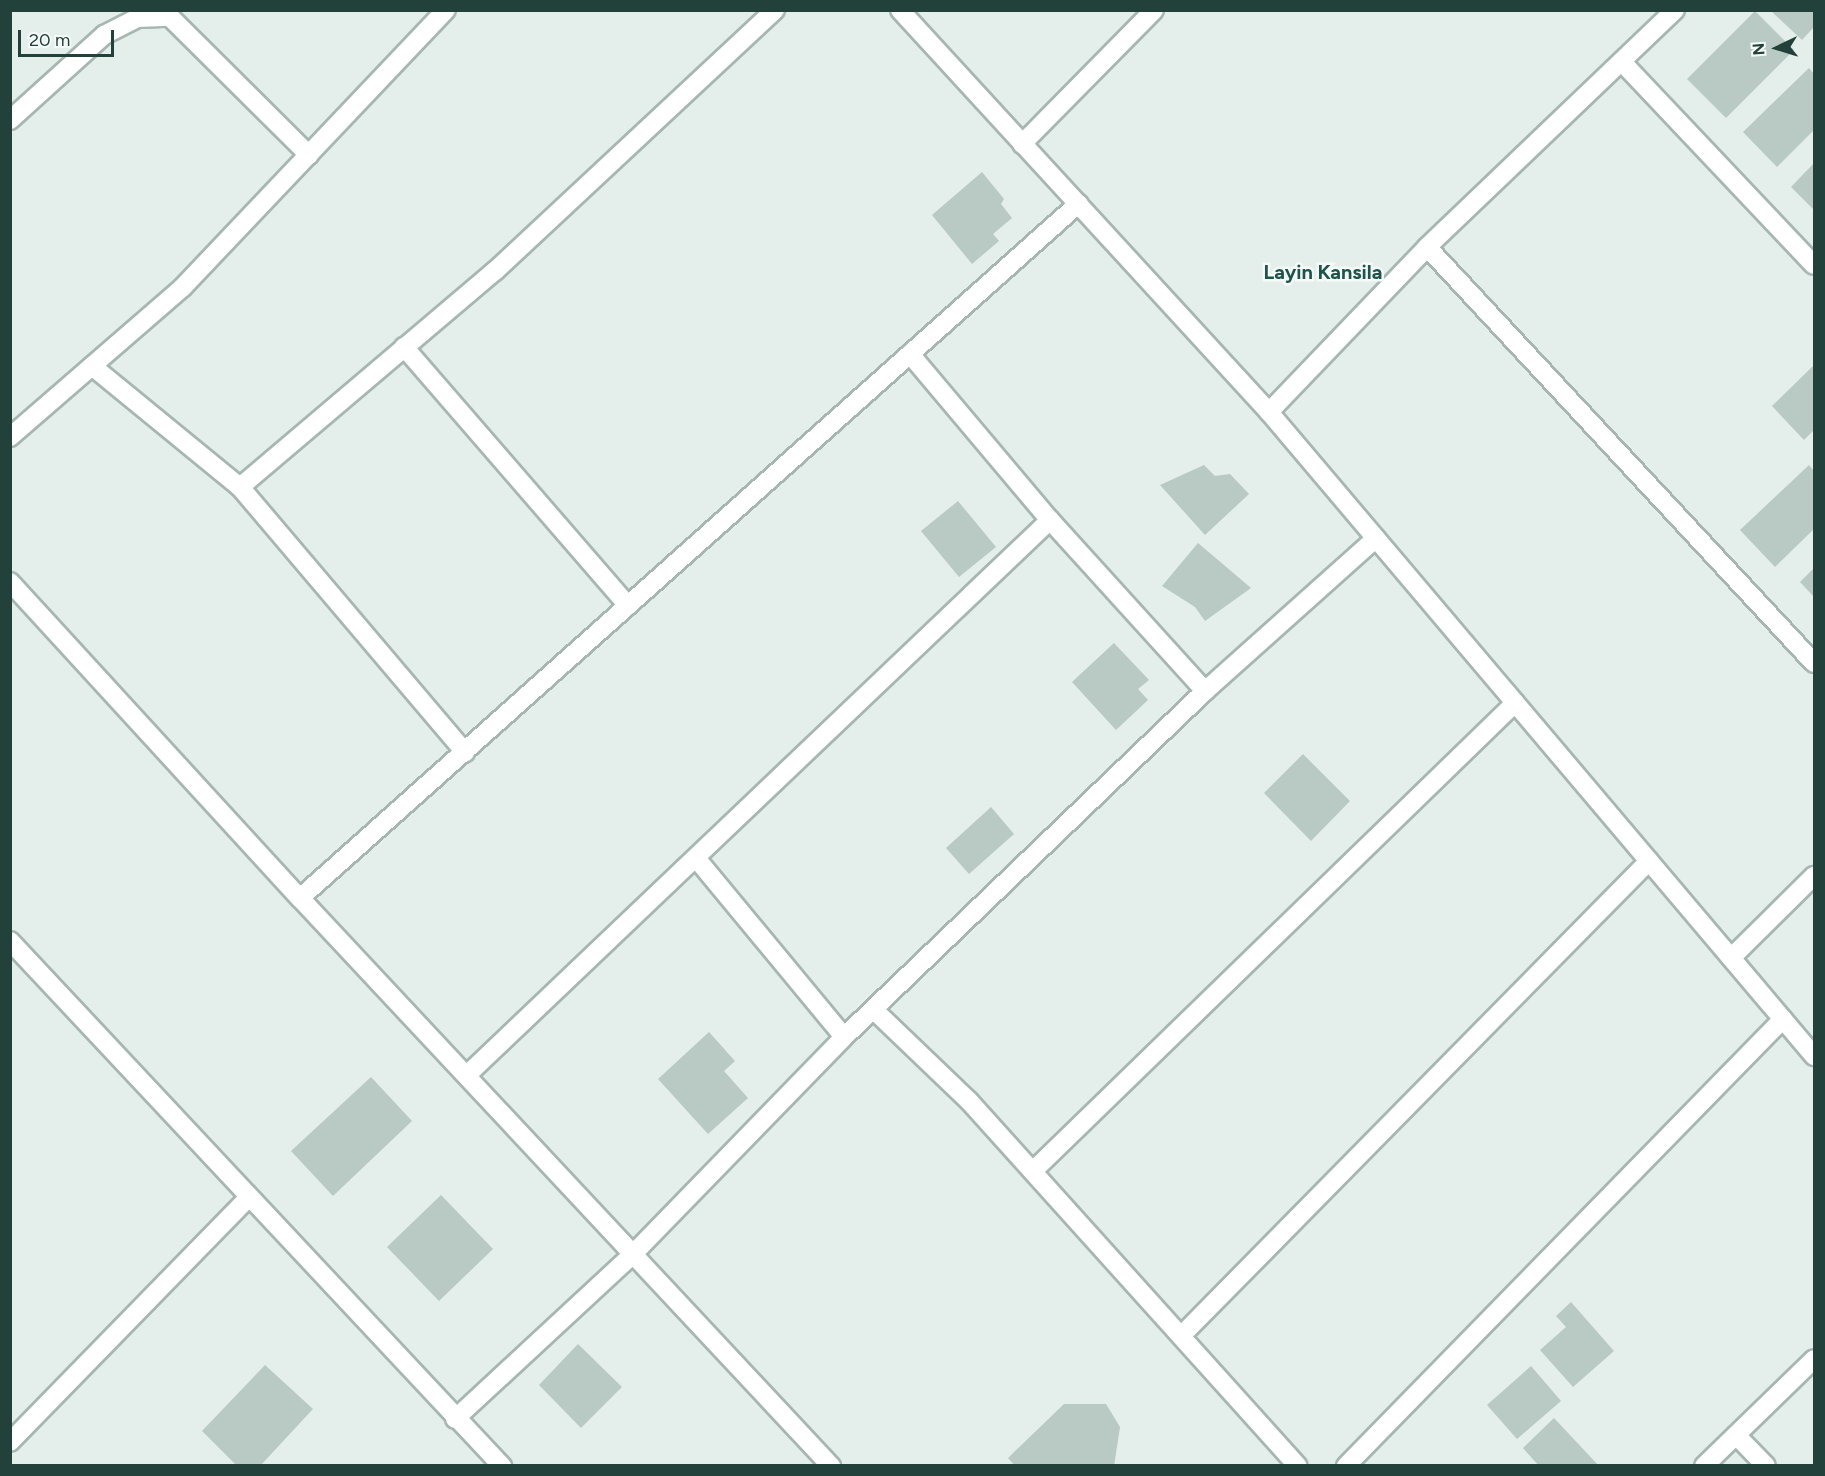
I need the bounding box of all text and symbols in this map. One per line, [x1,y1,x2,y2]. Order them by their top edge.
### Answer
scale bar [21,18,117,56]
north arrow [1747,18,1807,78]
text: 20 m [29,29,70,51]
text: N [1749,42,1768,56]
district label: Layin Kansila [1264,260,1382,284]

